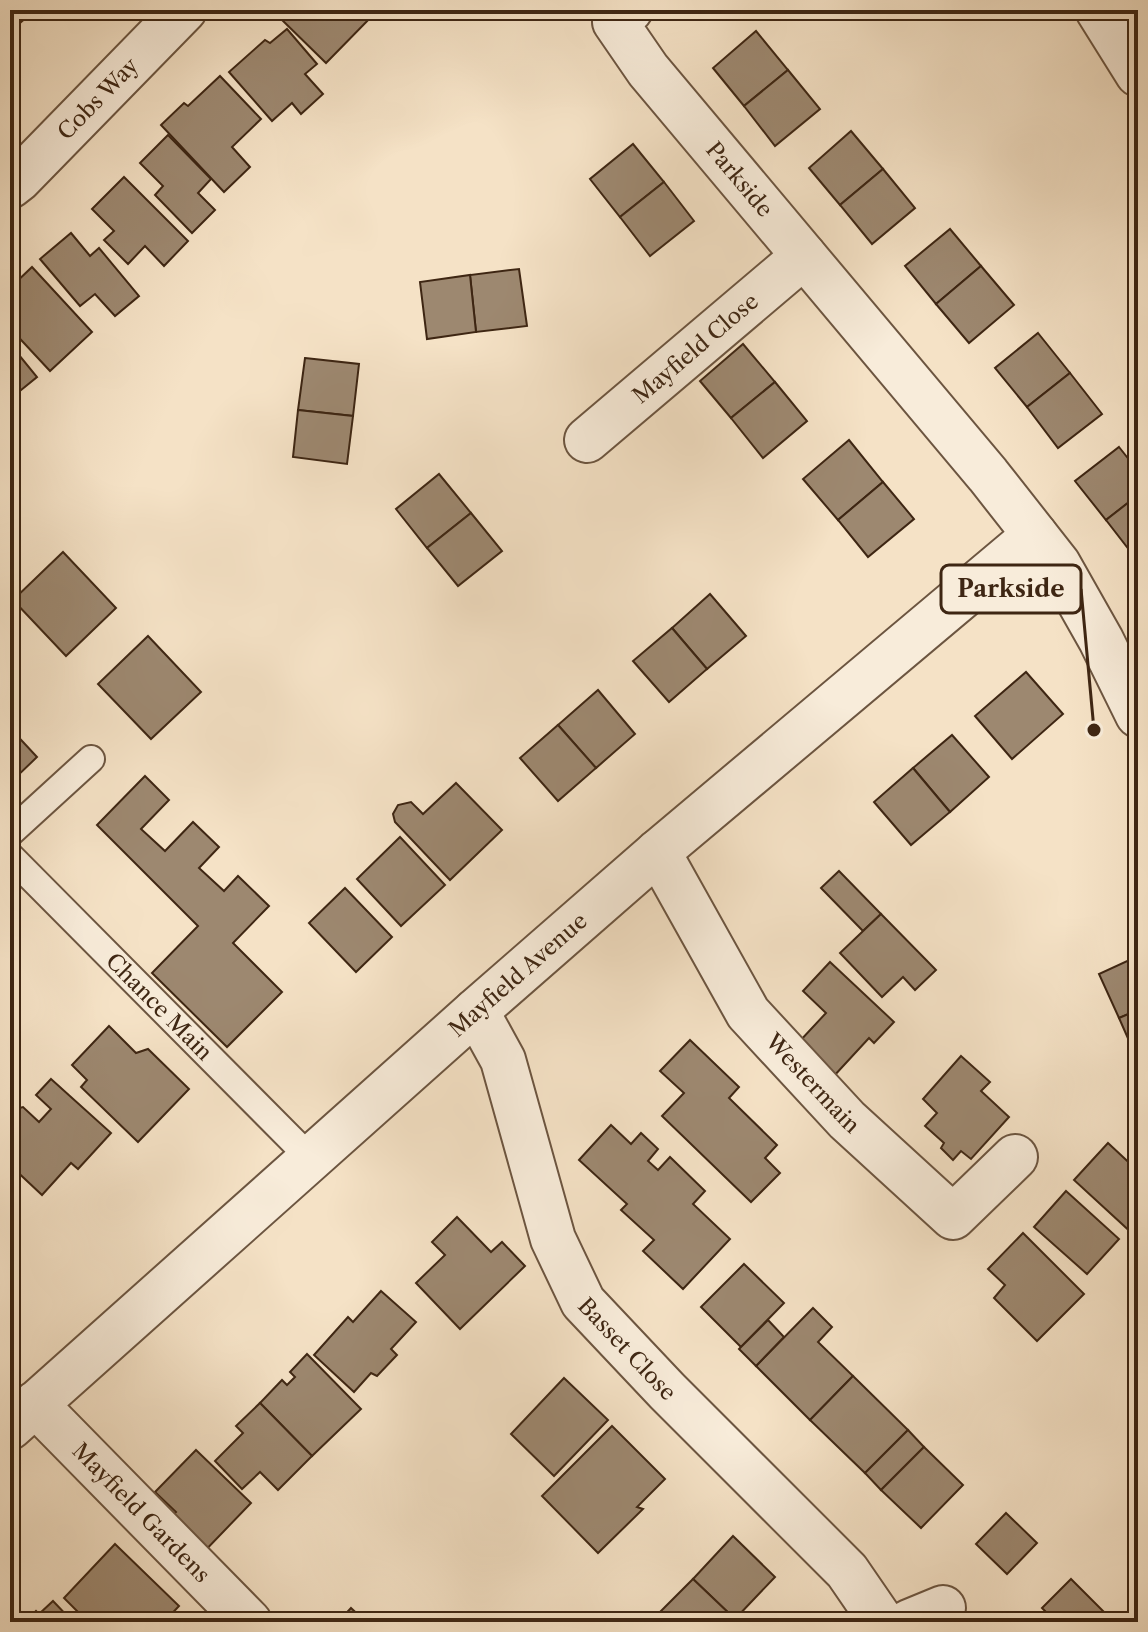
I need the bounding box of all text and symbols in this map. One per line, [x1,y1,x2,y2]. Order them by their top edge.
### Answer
street label: Cobs Way [52,52,144,145]
street label: Parkside [700,136,778,223]
street label: Mayfield Close [627,288,764,409]
callout: Parkside [941,565,1081,613]
text: Parkside [957,574,1065,603]
street label: Mayfield Avenue [443,907,593,1043]
street label: Chance Main [100,948,218,1066]
street label: Westermain [759,1027,865,1139]
street label: Basset Close [572,1292,682,1406]
street label: Mayfield Gardens [67,1437,216,1588]

